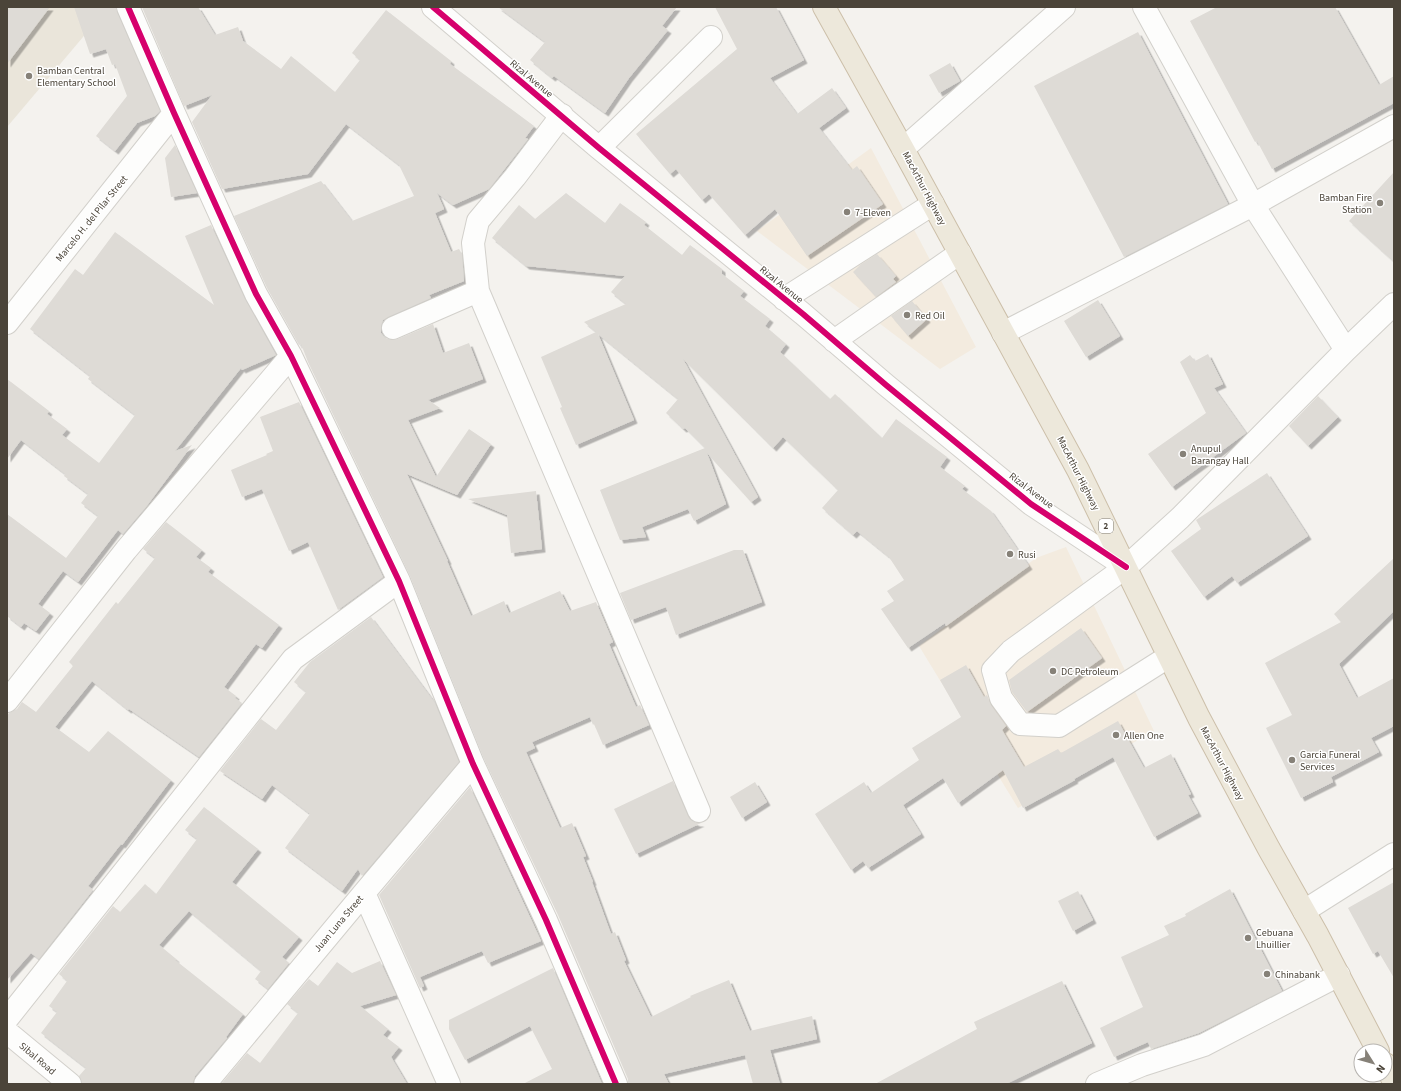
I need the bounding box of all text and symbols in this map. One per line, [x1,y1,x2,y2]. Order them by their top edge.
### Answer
street label: Rizal Avenue [507,57,556,101]
place label: Bamban Central Elementary School [37,64,116,90]
marker: Bamban Central Elementary School [24,71,34,81]
street label: MacArthur Highway [899,149,950,228]
street label: Marcelo H. del Pilar Street [53,172,131,265]
place label: Bamban Fire Station [1319,191,1372,217]
marker: Bamban Fire Station [1375,198,1385,208]
place label: 7-Eleven [855,206,891,220]
marker: 7-Eleven [842,207,852,217]
street label: Rizal Avenue [757,263,806,307]
place label: Red Oil [915,309,945,323]
marker: Red Oil [902,310,912,320]
street label: MacArthur Highway [1053,434,1103,513]
place label: Anupul Barangay Hall [1191,442,1249,468]
marker: Anupul Barangay Hall [1178,449,1188,459]
street label: Rizal Avenue [1006,469,1057,512]
road number: 2 [1099,519,1113,533]
place label: Rusi [1018,548,1036,562]
marker: Rusi [1005,549,1015,559]
place label: DC Petroleum [1061,665,1119,679]
marker: DC Petroleum [1048,666,1058,676]
street label: MacArthur Highway [1197,724,1248,803]
place label: Allen One [1124,729,1164,743]
marker: Allen One [1111,730,1121,740]
place label: Garcia Funeral Services [1300,748,1361,774]
marker: Garcia Funeral Services [1287,755,1297,765]
street label: Juan Luna Street [311,892,367,955]
place label: Cebuana Lhuillier [1256,926,1293,952]
marker: Cebuana Lhuillier [1243,933,1253,943]
place label: Chinabank [1275,968,1320,982]
marker: Chinabank [1262,969,1272,979]
street label: Sibal Road [16,1039,59,1078]
north arrow [1353,1043,1393,1083]
text: N [1372,1061,1389,1076]

